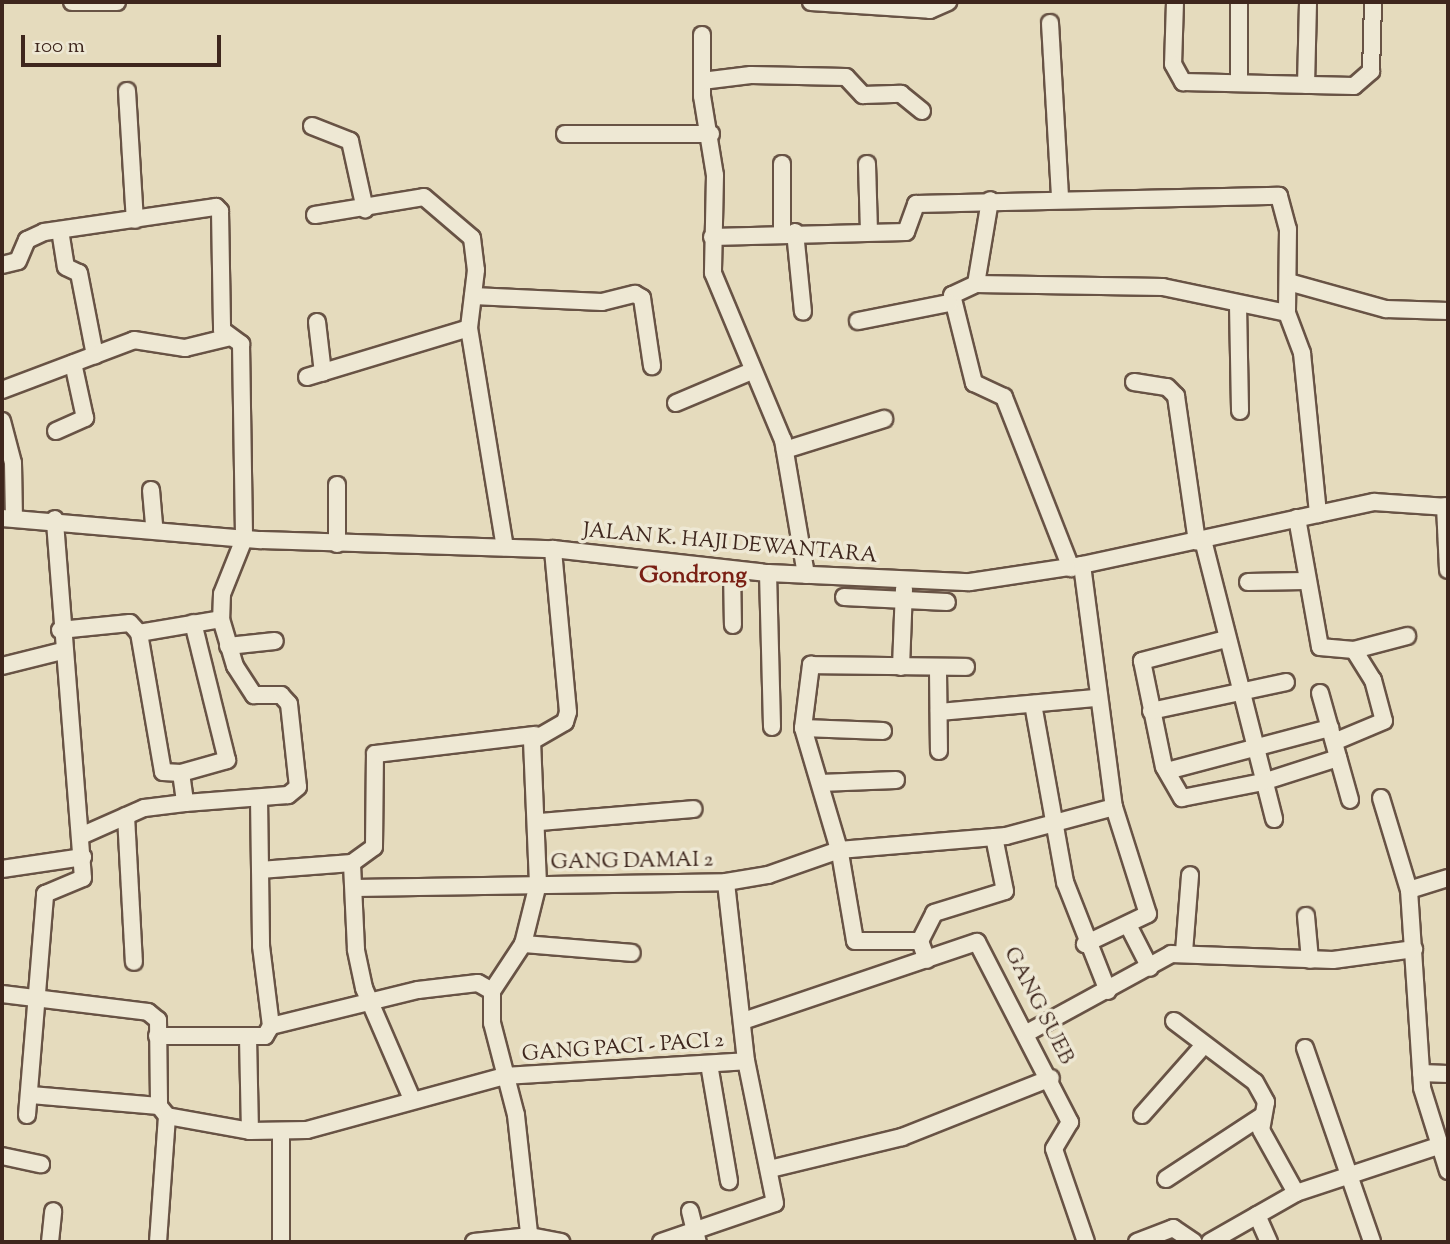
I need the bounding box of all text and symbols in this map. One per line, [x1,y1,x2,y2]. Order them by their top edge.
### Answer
scale bar [24,21,224,65]
text: 100 m [34,32,85,62]
street label: JALAN K. HAJI DEWANTARA [582,519,878,569]
district label: Gondrong [639,563,747,591]
street label: GANG DAMAI 2 [550,848,714,876]
street label: GANG SUEB [998,943,1078,1069]
street label: GANG PACI - PACI 2 [521,1028,725,1068]

